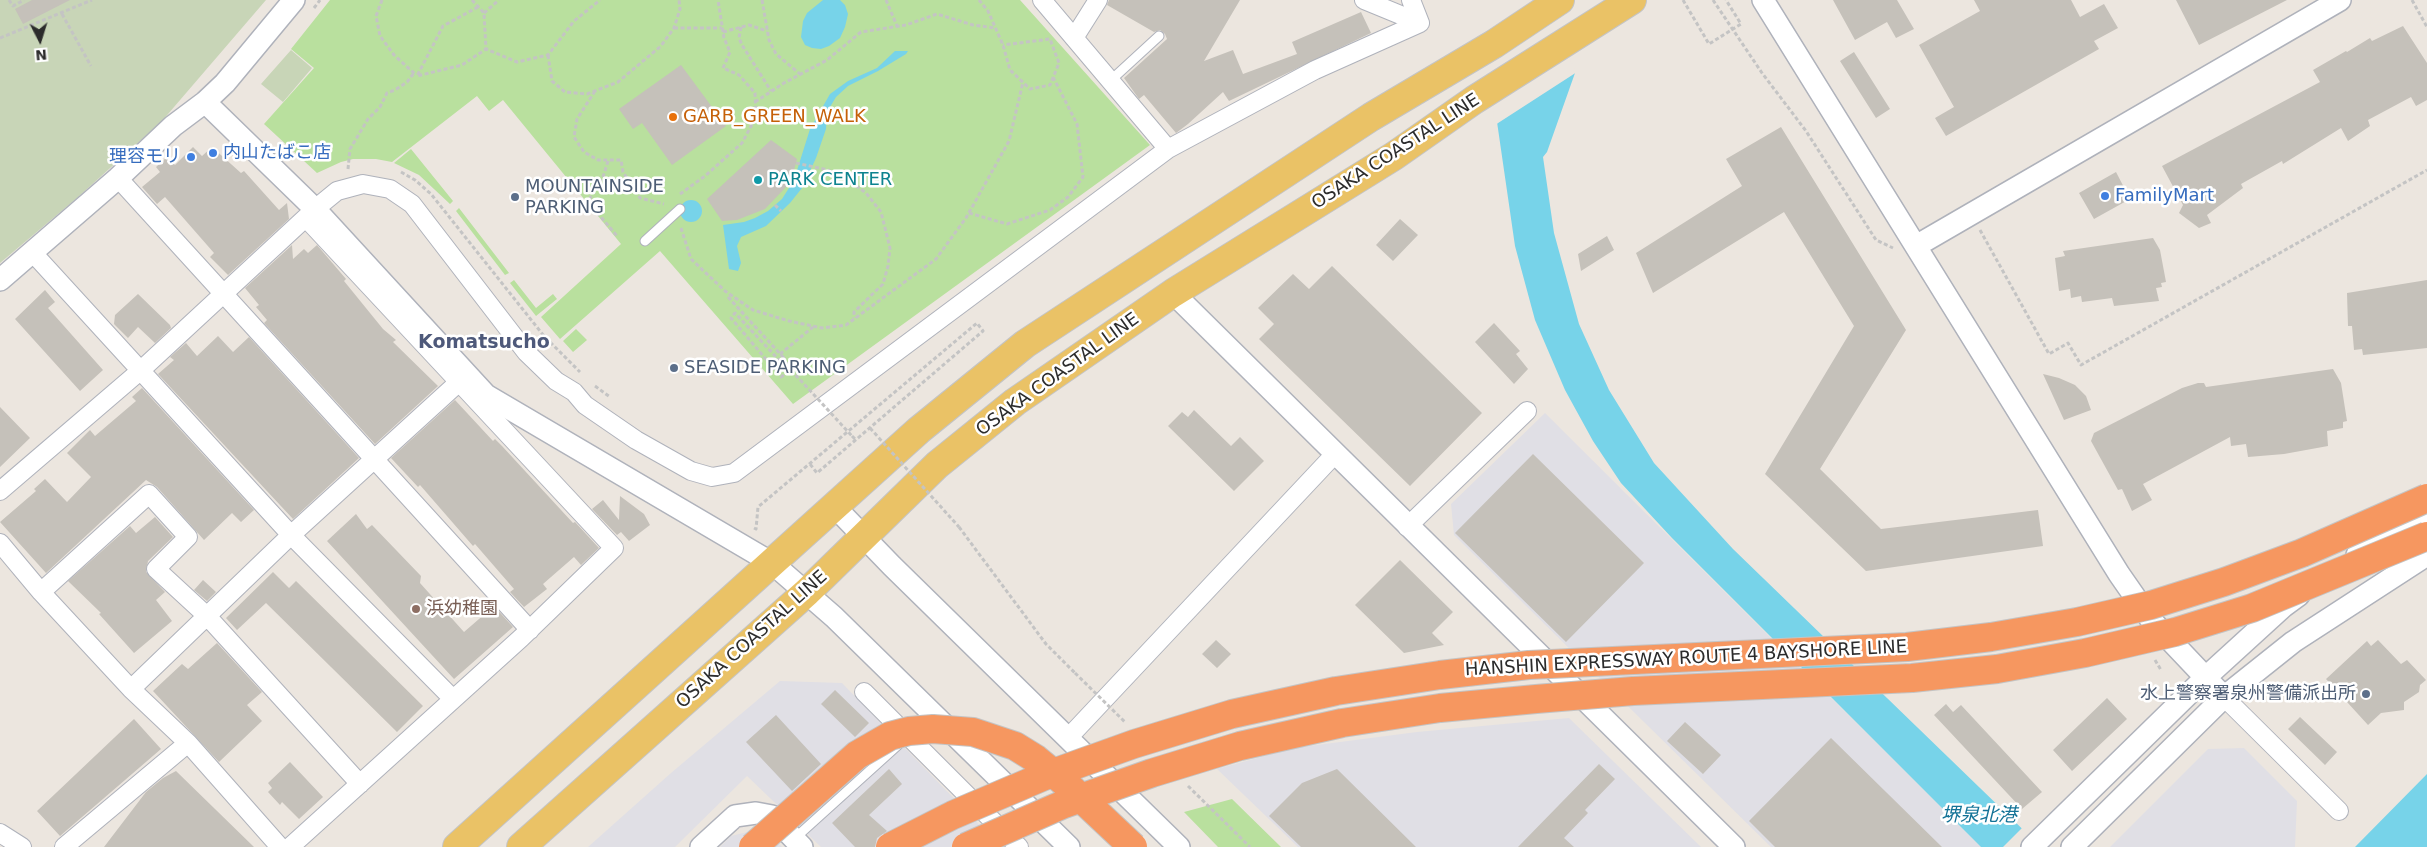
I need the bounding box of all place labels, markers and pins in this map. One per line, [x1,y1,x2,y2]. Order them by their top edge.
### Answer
place label: GARB_GREEN_WALK [683,106,866,128]
marker: GARB_GREEN_WALK [667,111,679,123]
place label: 内山たばこ店 [223,142,331,164]
place label: 理容モリ [109,146,181,168]
marker: 内山たばこ店 [207,147,219,159]
marker: 理容モリ [185,151,197,163]
place label: PARK CENTER [768,169,892,191]
marker: PARK CENTER [752,174,764,186]
place label: MOUNTAINSIDE PARKING [525,176,664,218]
place label: FamilyMart [2115,185,2214,207]
marker: FamilyMart [2099,190,2111,202]
marker: MOUNTAINSIDE PARKING [509,191,521,203]
place label: SEASIDE PARKING [684,357,846,379]
marker: SEASIDE PARKING [668,362,680,374]
place label: 浜幼稚園 [426,598,498,620]
marker: 浜幼稚園 [410,603,422,615]
place label: 水上警察署泉州警備派出所 [2140,683,2356,705]
marker: 水上警察署泉州警備派出所 [2360,688,2372,700]

